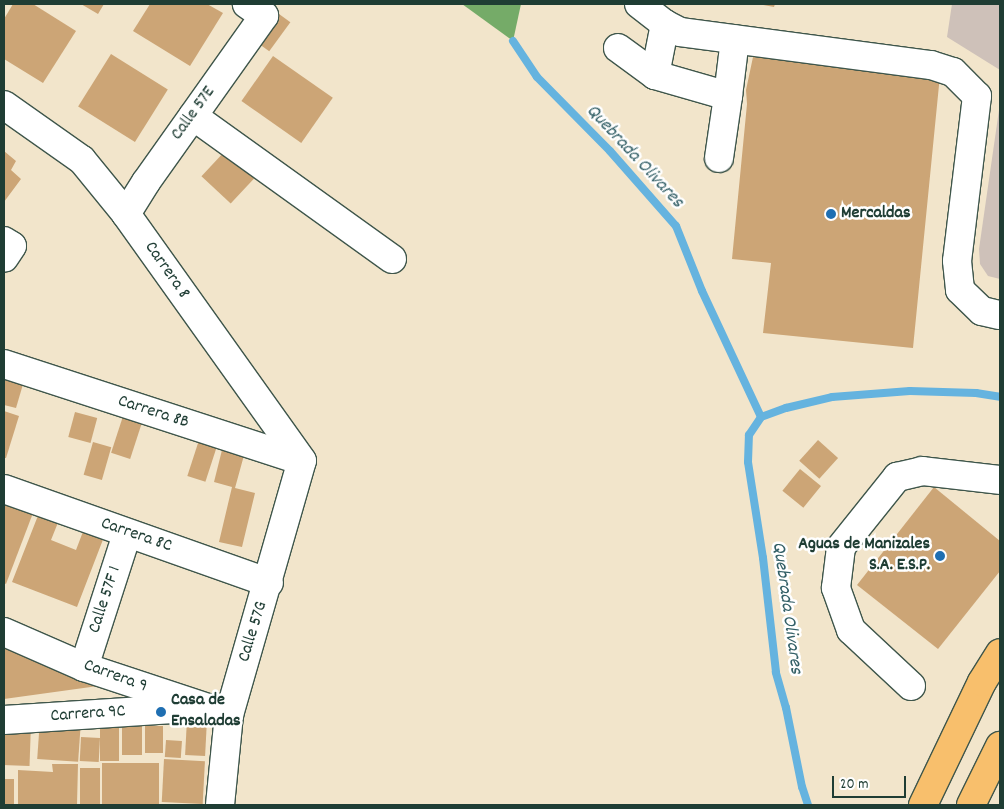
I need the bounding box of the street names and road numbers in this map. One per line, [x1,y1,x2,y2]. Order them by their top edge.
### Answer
street label: Calle 57E [167,83,221,145]
street label: Carrera 8 [138,238,194,304]
street label: Carrera 8B [115,391,191,435]
street label: Carrera 8C [98,514,174,558]
street label: Calle 57F 1 [85,564,127,636]
street label: Calle 57G [235,599,273,665]
street label: Carrera 9 [80,656,150,698]
street label: Carrera 9C [50,702,126,728]

